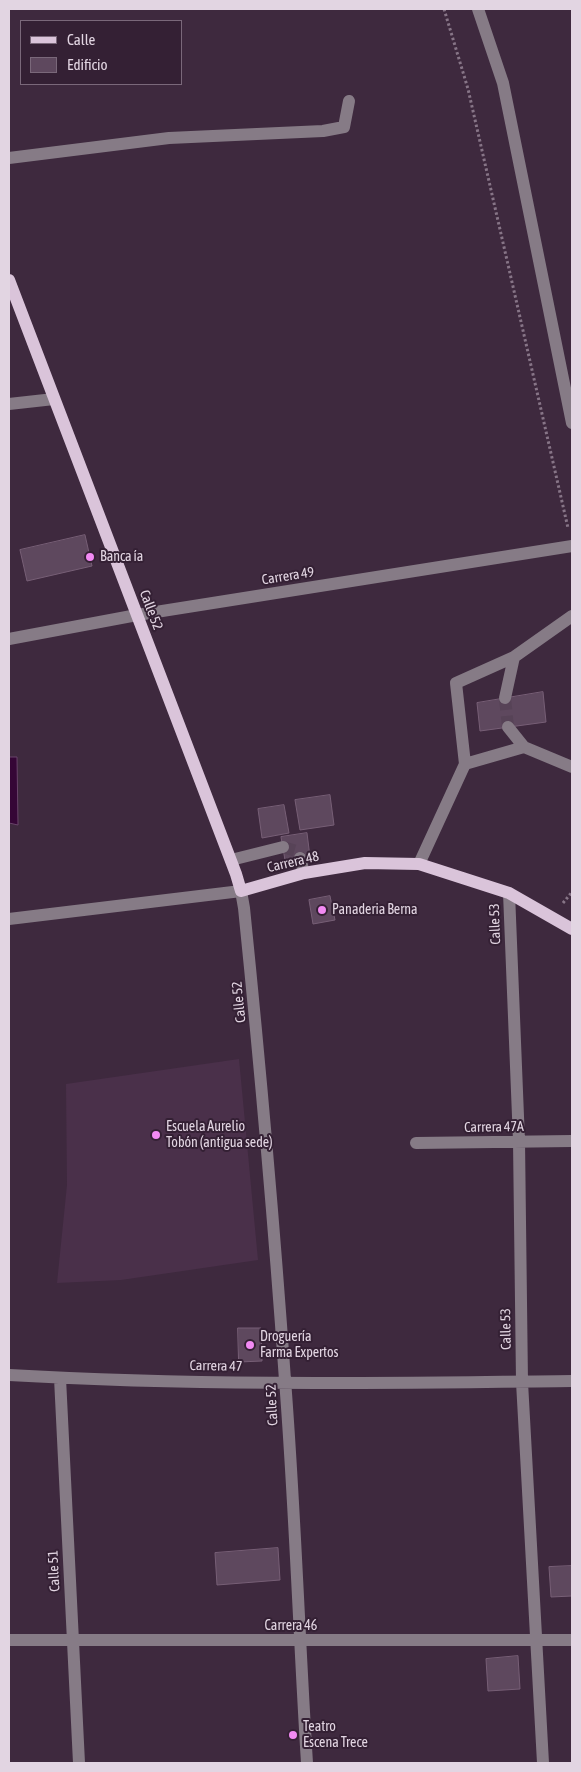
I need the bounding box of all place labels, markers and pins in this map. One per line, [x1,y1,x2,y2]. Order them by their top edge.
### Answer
place label: Banca ía [100,549,143,565]
marker: Banca ía [84,551,96,563]
place label: Panaderia Berna [332,902,418,918]
marker: Panaderia Berna [316,904,328,916]
place label: Escuela Aurelio Tobón (antigua sede) [166,1119,273,1152]
marker: Escuela Aurelio Tobón (antigua sede) [150,1129,162,1141]
place label: Droguería Farma Expertos [260,1329,339,1361]
marker: Droguería Farma Expertos [244,1339,256,1351]
place label: Teatro Escena Trece [303,1719,368,1751]
marker: Teatro Escena Trece [287,1729,299,1741]

